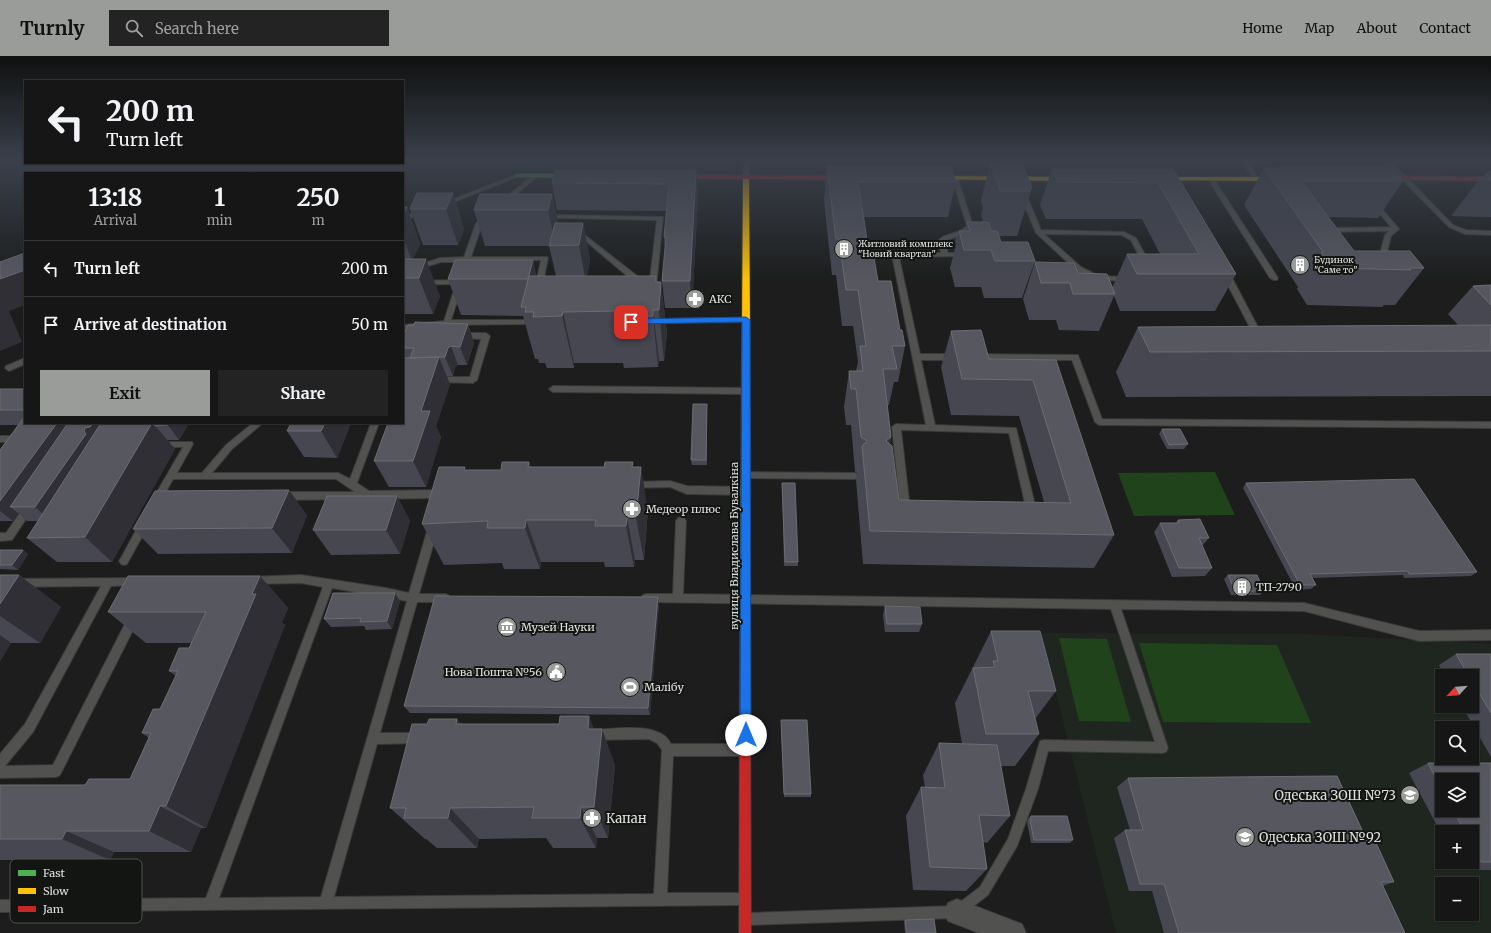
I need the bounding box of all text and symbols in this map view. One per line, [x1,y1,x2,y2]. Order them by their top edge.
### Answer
search box [109,10,389,46]
text: Turnly [20,16,85,40]
icon: search [123,17,145,39]
text: Search here [155,19,239,38]
text: Home [1242,19,1283,37]
text: Map [1305,19,1334,37]
text: About [1356,19,1397,37]
text: Contact [1419,19,1471,37]
text: 200 m [106,93,194,129]
icon: left [40,96,92,148]
text: Turn left [106,128,183,151]
text: 13:18 [88,182,142,213]
text: 1 [214,182,225,213]
text: 250 [297,182,340,213]
text: Arrival [94,212,137,229]
text: min [207,212,232,229]
text: m [312,212,325,229]
building icon: Житловий комплекс "Новий квартал" [833,238,855,260]
place label: Житловий комплекс "Новий квартал" [858,238,954,259]
building icon: Будинок "Саме то" [1289,254,1311,276]
place label: Будинок "Саме то" [1314,254,1358,275]
icon: left [40,258,62,280]
text: Turn left [74,259,140,278]
text: 200 m [341,259,388,278]
pharmacy icon: АКС [684,288,706,310]
place label: АКС [708,292,731,306]
pin [614,305,648,339]
icon: arrive [620,311,642,333]
icon: arrive [40,314,62,336]
text: Arrive at destination [74,315,227,334]
text: 50 m [351,315,388,334]
button: Exit [40,370,210,416]
button: Share [218,370,388,416]
street label: вулиця Владислава Бувалкіна [727,462,741,630]
pharmacy icon: Медеор плюс [621,498,643,520]
place label: Медеор плюс [646,502,721,516]
building icon: ТП-2790 [1231,576,1253,598]
place label: ТП-2790 [1256,580,1302,594]
museum icon: Музей Науки [496,616,518,638]
place label: Музей Науки [521,620,595,634]
public building icon: Нова Пошта №56 [545,661,567,683]
place label: Нова Пошта №56 [445,665,542,679]
north arrow [1435,669,1479,713]
map controls [1435,669,1479,921]
sports icon: Малiбу [619,676,641,698]
place label: Малiбу [644,680,684,694]
position arrow [725,714,767,756]
button: search [1435,721,1479,765]
button: layers [1435,773,1479,817]
school or university icon: Одеська ЗОШ №73 [1399,784,1421,806]
place label: Одеська ЗОШ №73 [1275,787,1396,804]
pharmacy icon: Капан [581,807,603,829]
place label: Капан [606,810,647,827]
button: + [1435,825,1479,869]
school or university icon: Одеська ЗОШ №92 [1234,826,1256,848]
place label: Одеська ЗОШ №92 [1259,829,1381,846]
legend [10,859,142,923]
text: Fast [43,866,66,880]
button: − [1435,877,1479,921]
text: Slow [43,884,69,898]
text: Jam [42,902,64,916]

